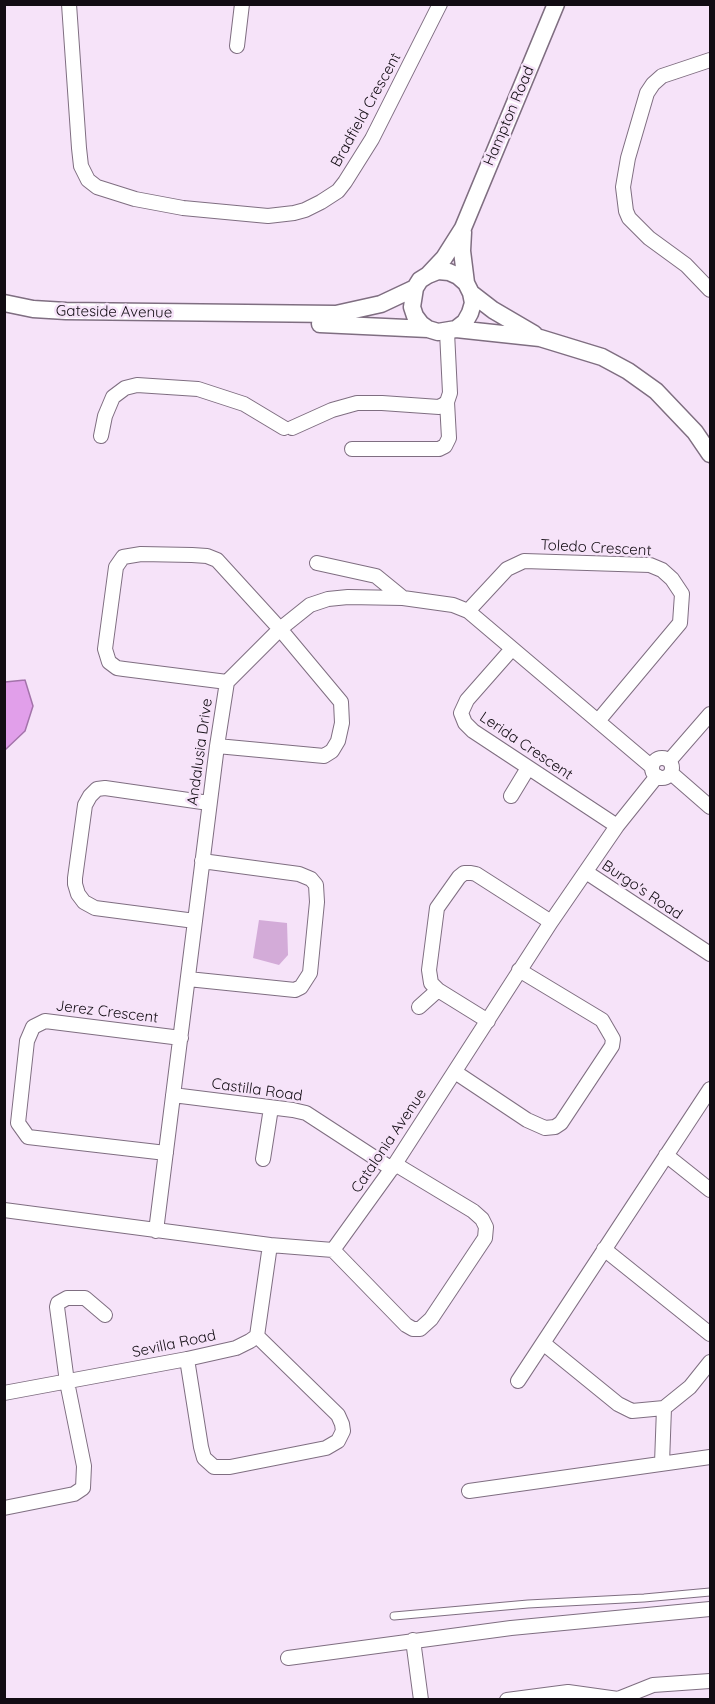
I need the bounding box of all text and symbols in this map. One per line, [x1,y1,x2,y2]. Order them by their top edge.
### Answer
street label: Bradfield Crescent [327,50,405,170]
street label: Hampton Road [480,63,538,169]
street label: Gateside Avenue [56,302,172,322]
street label: Toledo Crescent [540,536,652,560]
street label: Andalusia Drive [184,697,216,807]
street label: Lerida Crescent [476,708,576,784]
street label: Burgo's Road [598,856,686,924]
street label: Jerez Crescent [55,997,159,1027]
street label: Castilla Road [210,1075,304,1105]
street label: Catalonia Avenue [347,1085,431,1197]
street label: Sevilla Road [130,1326,218,1362]

